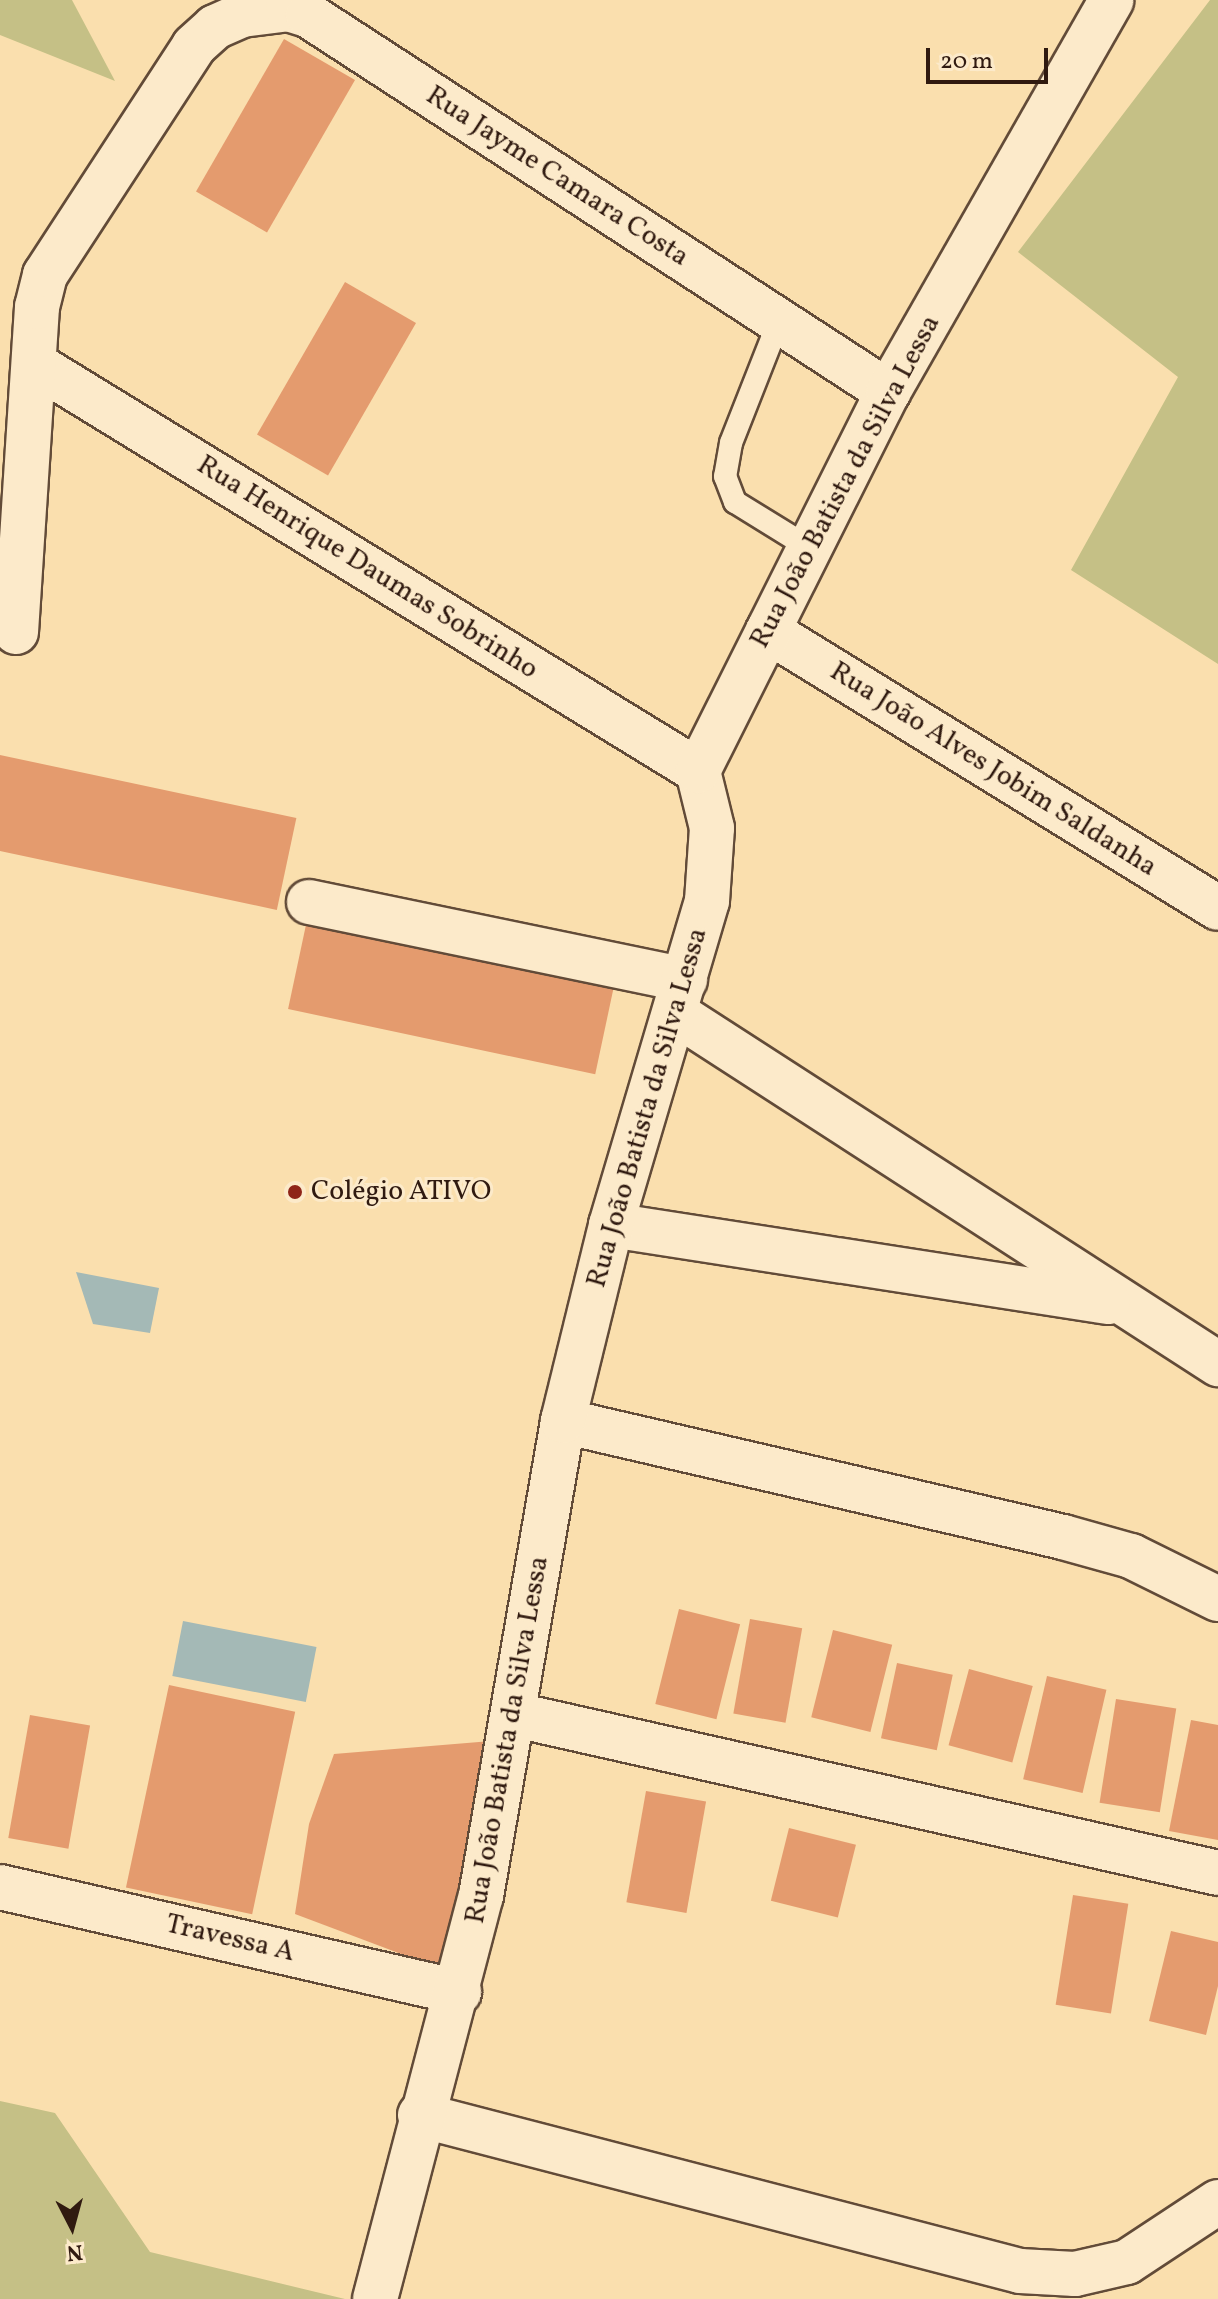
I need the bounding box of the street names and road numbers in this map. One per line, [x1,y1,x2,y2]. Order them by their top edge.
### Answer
street label: Rua Jayme Camara Costa [419,79,695,275]
street label: Rua João Batista da Silva Lessa [744,310,948,654]
street label: Rua Henrique Daumas Sobrinho [190,449,544,687]
street label: Rua João Alves Jobim Saldanha [823,655,1163,885]
street label: Rua João Batista da Silva Lessa [581,924,715,1292]
street label: Rua João Batista da Silva Lessa [459,1554,557,1926]
street label: Travessa A [162,1908,298,1970]

